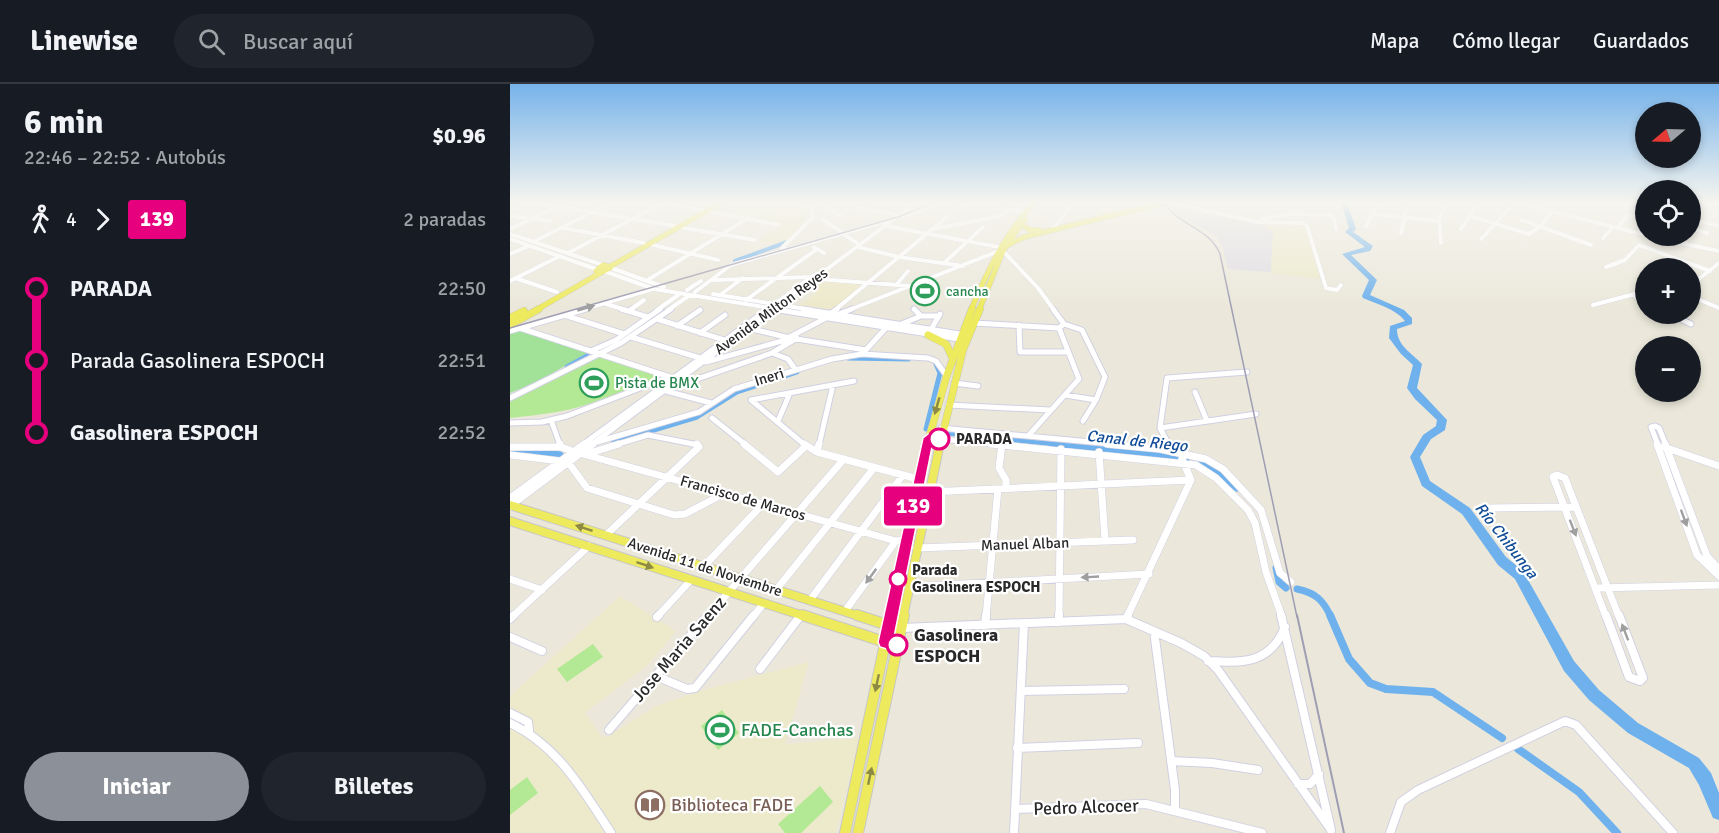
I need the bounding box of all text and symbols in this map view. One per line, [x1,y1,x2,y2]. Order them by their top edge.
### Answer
search box [174,14,594,68]
text: Linewise [30,24,138,58]
icon: search [195,25,228,58]
text: Buscar aquí [243,28,353,55]
text: Mapa [1370,28,1419,54]
text: Cómo llegar [1452,28,1560,54]
text: Guardados [1593,28,1689,54]
text: 6 min [24,102,104,143]
north arrow [1635,102,1701,168]
map controls [1635,102,1701,402]
text: $0.96 [432,122,486,149]
text: 22:46 – 22:52 · Autobús [24,145,226,170]
button: locate [1635,180,1701,246]
icon: walk [24,203,57,236]
icon: forward [86,203,119,236]
text: 139 [140,206,174,232]
text: 4 [66,207,77,232]
text: 2 paradas [403,207,486,232]
button: + [1635,258,1701,324]
street label: Avenida Milton Reyes [711,264,832,358]
text: PARADA [70,275,152,302]
sports icon: cancha [909,275,941,307]
text: 22:50 [437,276,486,301]
place label: cancha [946,283,989,300]
one-way arrow [577,303,595,312]
button: − [1635,336,1701,402]
text: Parada Gasolinera ESPOCH [70,347,325,374]
text: 22:51 [437,348,486,373]
street label: Ineri [752,364,786,390]
sports icon: Pista de BMX [578,367,610,399]
place label: Pista de BMX [615,374,699,392]
one-way arrow [932,397,941,415]
text: Gasolinera ESPOCH [70,419,259,446]
text: 22:52 [437,420,486,445]
water label: Canal de Riego [1085,426,1189,456]
marker: PARADA [928,428,950,450]
place label: PARADA [956,430,1012,448]
street label: Francisco de Marcos [678,471,808,525]
line badge: 139 [878,486,948,526]
text: 139 [896,493,930,519]
water label: Río Chibunga [1470,499,1543,583]
one-way arrow [1679,509,1689,527]
one-way arrow [1569,519,1579,537]
one-way arrow [575,523,593,533]
street label: Manuel Alban [981,533,1069,555]
street label: Avenida 11 de Noviembre [626,534,784,600]
one-way arrow [636,561,654,570]
place label: Parada Gasolinera ESPOCH [912,561,1041,596]
one-way arrow [865,568,877,583]
marker: Parada Gasolinera ESPOCH [889,570,907,588]
one-way arrow [1081,573,1100,582]
street label: Jose Maria Saenz [627,592,731,706]
one-way arrow [1620,622,1630,640]
place label: Gasolinera ESPOCH [914,624,998,667]
marker: Gasolinera ESPOCH [886,634,908,656]
one-way arrow [872,674,881,693]
sports icon: FADE-Canchas [704,714,736,746]
place label: FADE-Canchas [741,719,854,741]
button: Iniciar [24,752,249,821]
button: Billetes [261,752,486,821]
one-way arrow [866,766,875,785]
library icon: Biblioteca FADE [634,789,666,821]
place label: Biblioteca FADE [671,794,793,816]
street label: Pedro Alcocer [1033,794,1139,820]

